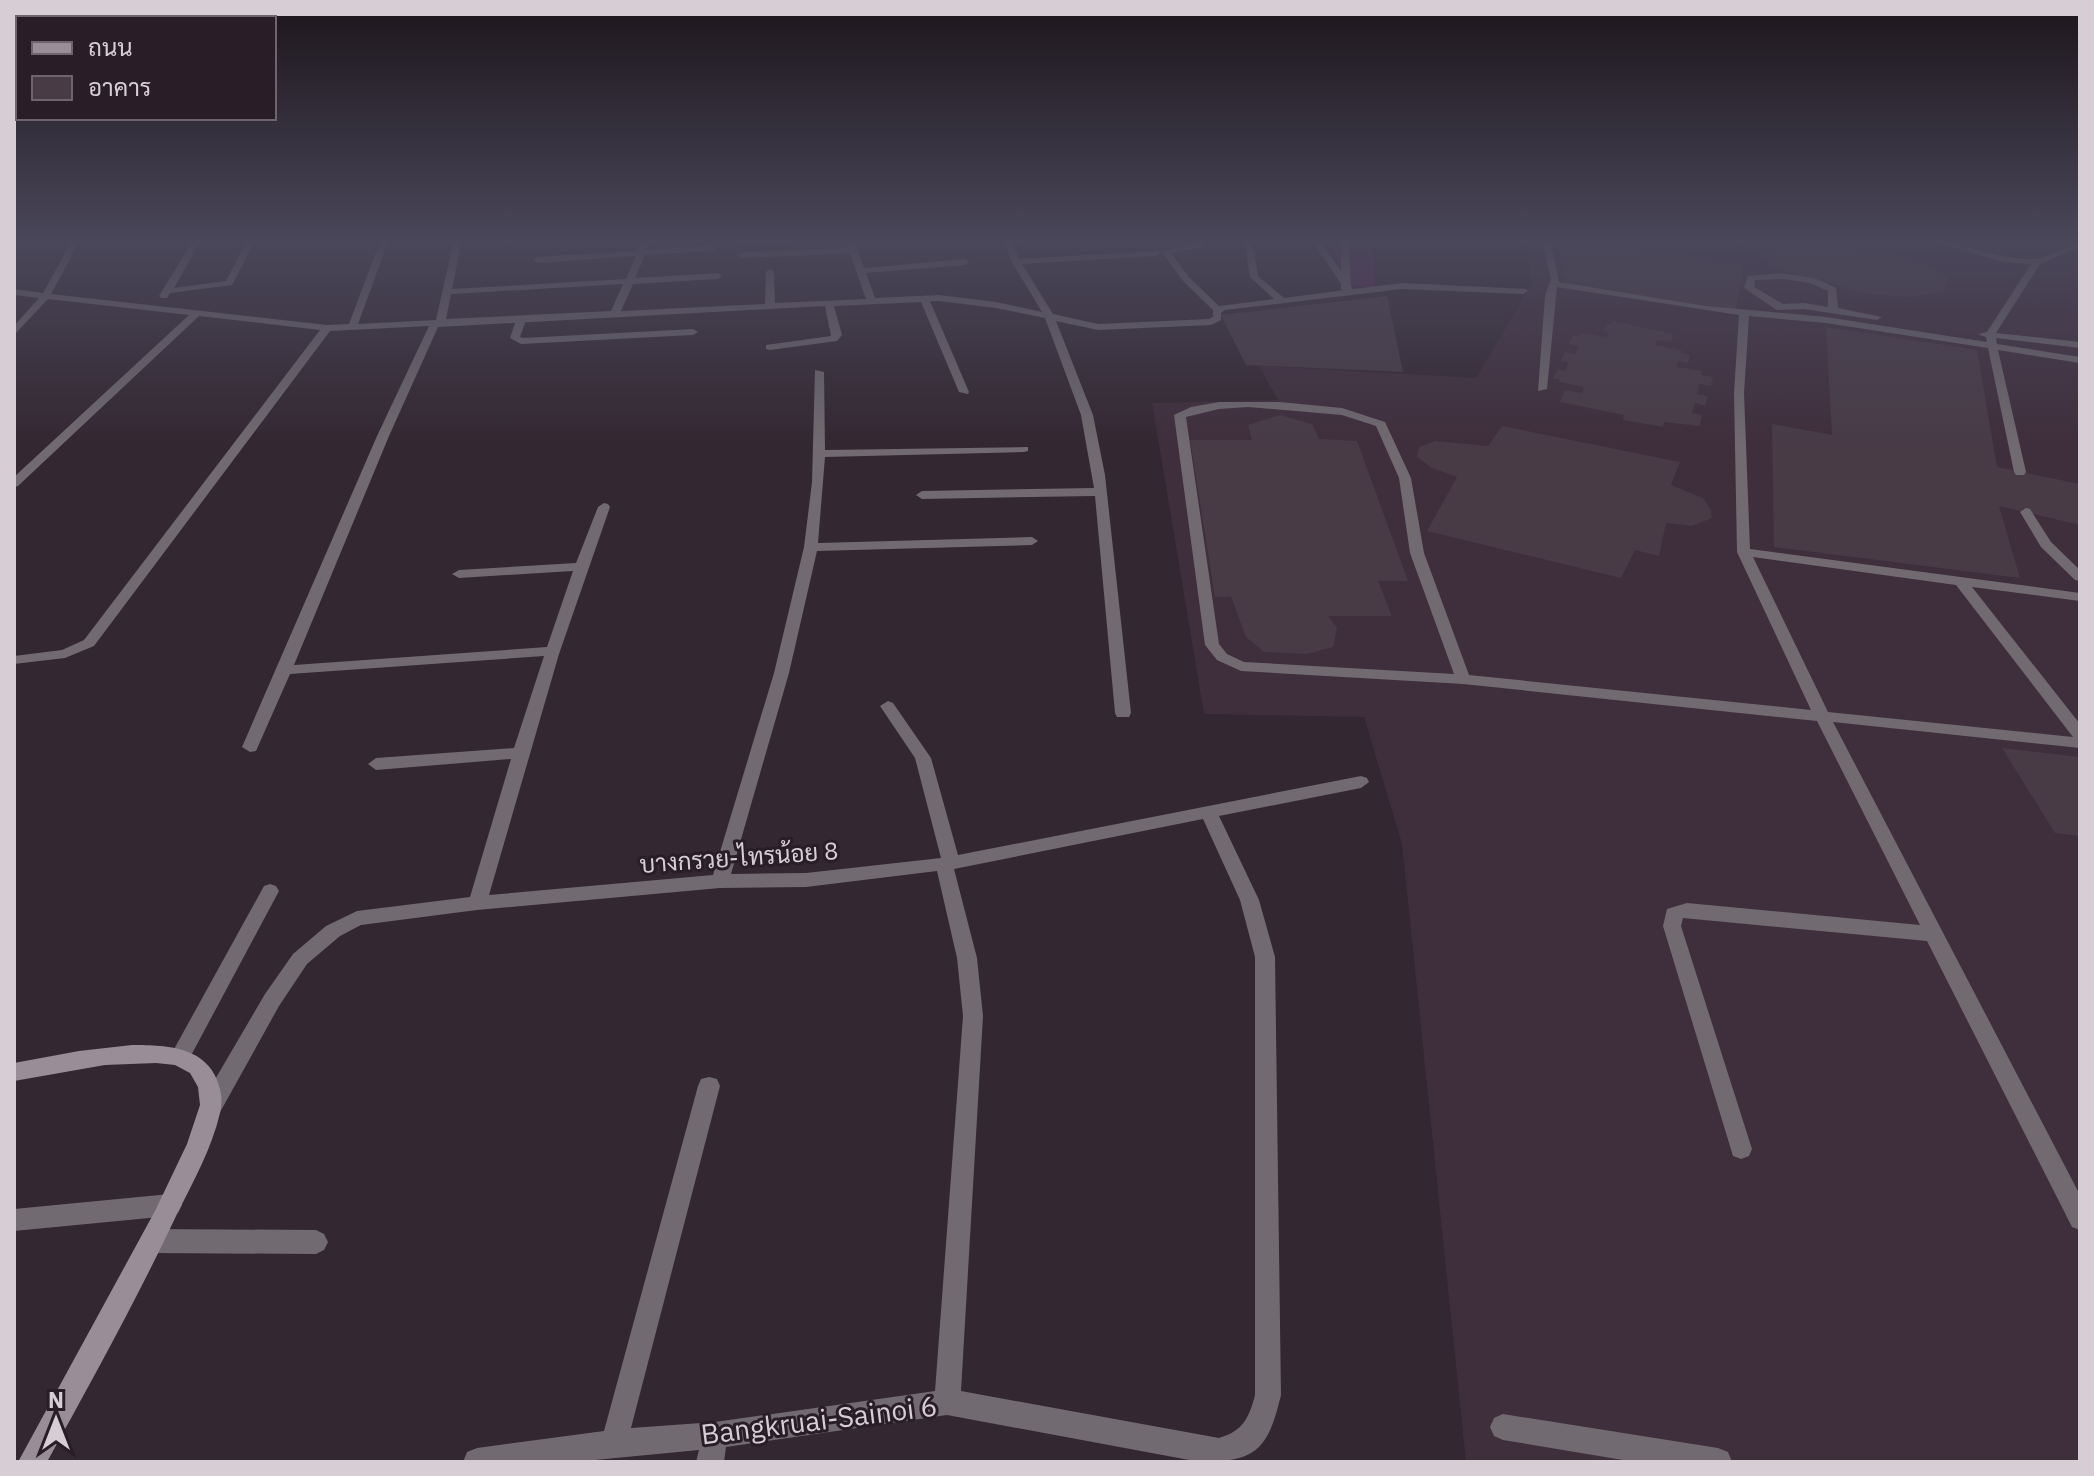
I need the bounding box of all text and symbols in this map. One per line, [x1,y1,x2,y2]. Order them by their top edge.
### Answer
legend [16,16,276,120]
text: ถนน [88,31,133,63]
text: อาคาร [88,71,151,103]
street label: บางกรวย-ไทรน้อย 8 [639,834,839,880]
north arrow [16,1380,96,1460]
text: N [48,1385,64,1414]
street label: Bangkruai-Sainoi 6 [699,1387,939,1452]

